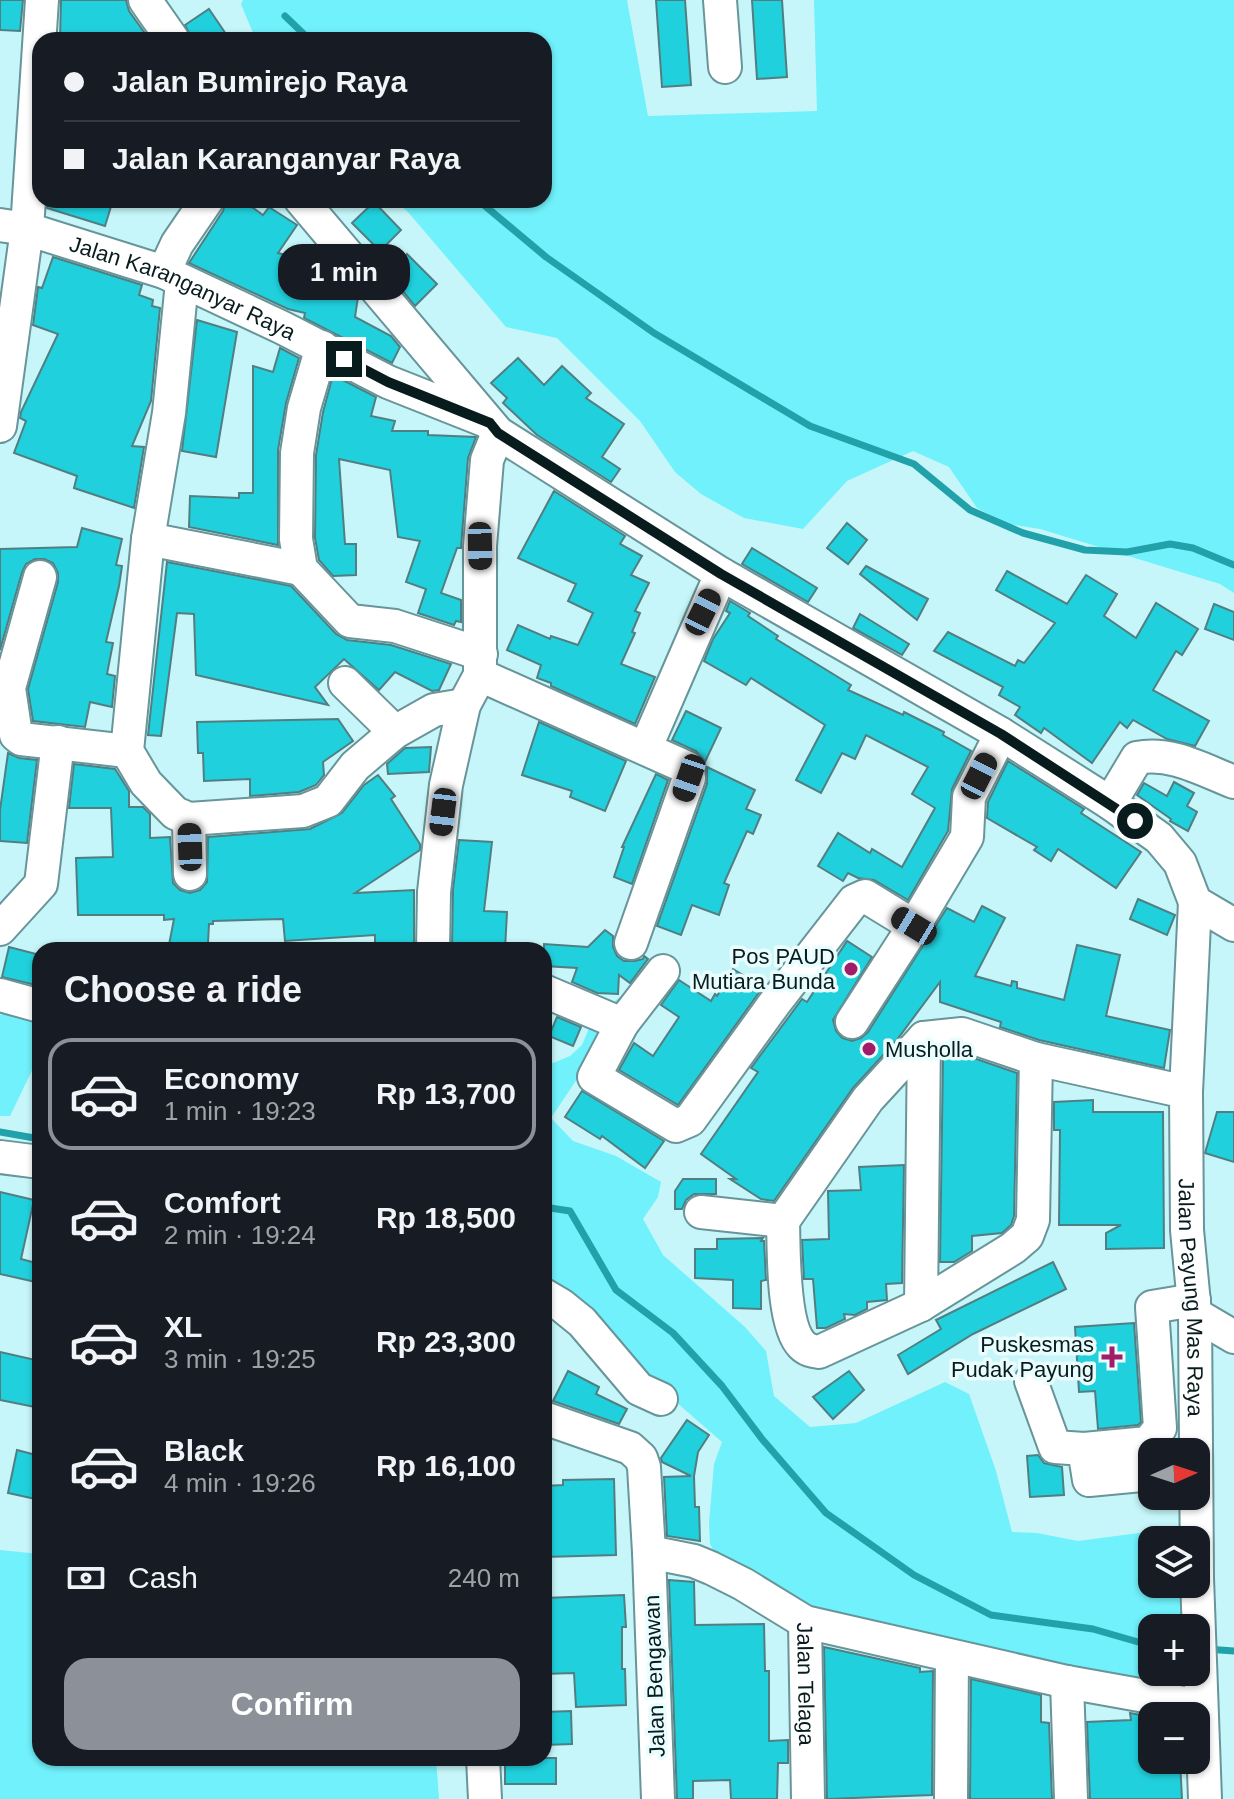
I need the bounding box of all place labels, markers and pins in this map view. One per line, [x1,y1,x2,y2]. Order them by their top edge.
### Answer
place label: Pos PAUD Mutiara Bunda [692,944,836,994]
marker: Pos PAUD Mutiara Bunda [842,960,860,978]
place label: Musholla [885,1037,974,1062]
marker: Musholla [860,1040,878,1058]
place label: Puskesmas Pudak Payung [951,1332,1094,1382]
marker: Puskesmas Pudak Payung [1101,1346,1123,1368]

